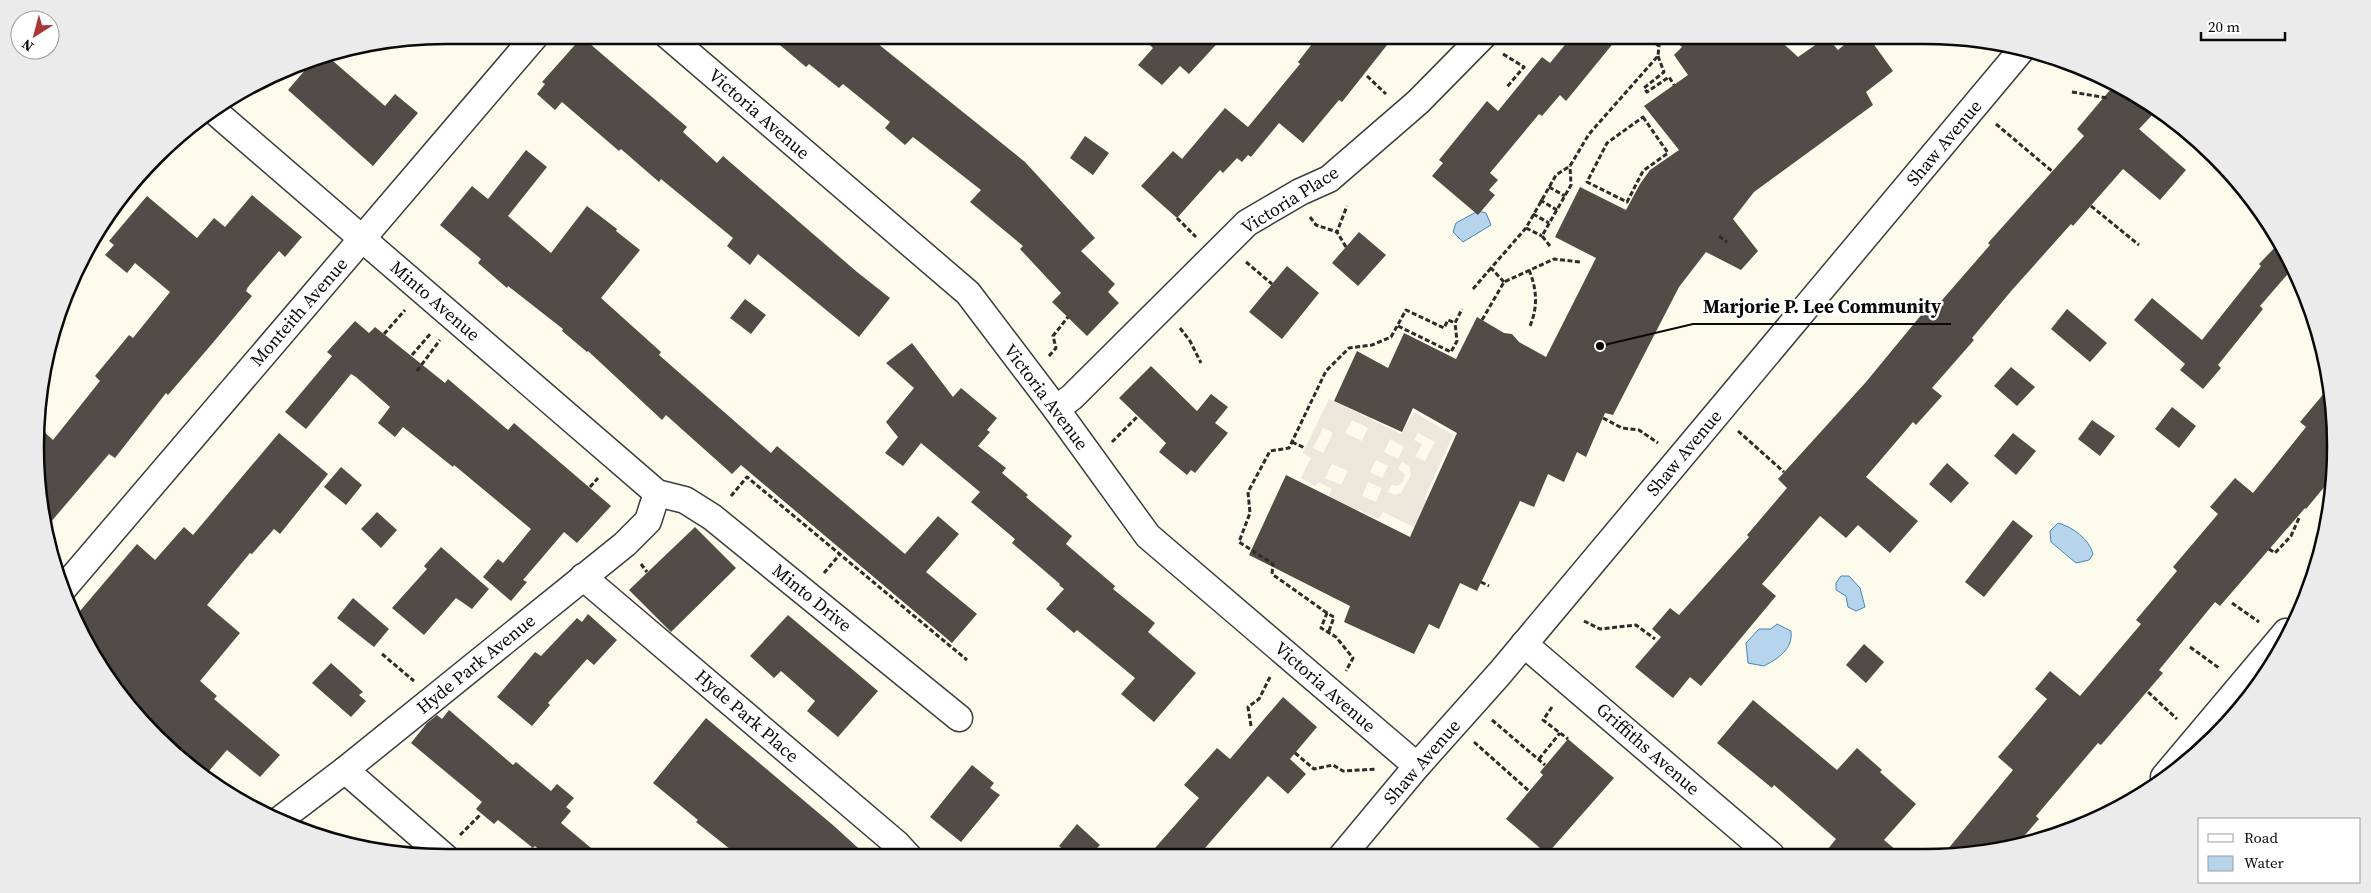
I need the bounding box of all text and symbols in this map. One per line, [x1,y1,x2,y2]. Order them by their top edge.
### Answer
north arrow [10,10,60,60]
scale bar [2201,10,2285,42]
text: 20 m [2208,16,2240,37]
text: N [17,34,37,57]
street label: Victoria Avenue [703,63,815,165]
street label: Shaw Avenue [1900,94,1987,191]
street label: Victoria Place [1236,160,1343,240]
street label: Monteith Avenue [244,252,353,372]
street label: Minto Avenue [385,255,486,347]
callout: Marjorie P. Lee Community [1693,290,1951,324]
text: Marjorie P. Lee Community [1703,293,1942,319]
street label: Victoria Avenue [998,339,1095,455]
street label: Shaw Avenue [1640,404,1727,501]
street label: Minto Drive [767,558,857,637]
street label: Hyde Park Avenue [411,608,540,719]
street label: Victoria Avenue [1269,636,1381,738]
street label: Hyde Park Place [690,664,805,768]
street label: Griffiths Avenue [1591,697,1705,801]
street label: Shaw Avenue [1378,714,1466,810]
legend [2198,818,2361,883]
text: Road [2244,827,2278,848]
text: Water [2244,852,2285,873]

